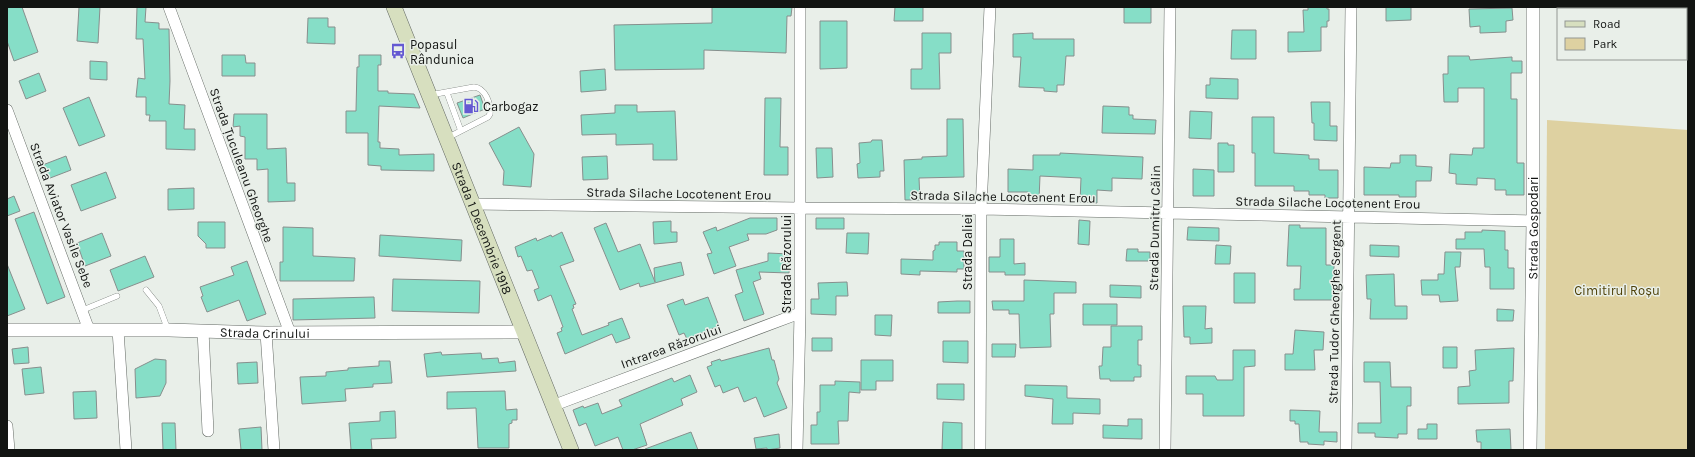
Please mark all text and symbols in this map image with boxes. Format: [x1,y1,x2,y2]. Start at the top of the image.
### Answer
legend [1557,8,1687,60]
text: Road [1593,17,1621,31]
place label: Popasul Rândunica [410,37,474,67]
text: Park [1593,37,1618,51]
bus stop icon: Popasul Rândunica [389,42,407,60]
street label: Strada Țuculeanu Gheorghe [206,86,277,245]
fuel station icon: Carbogaz [462,97,480,115]
place label: Carbogaz [483,99,538,114]
street label: Strada Aviator Vasile Sebe [27,141,96,290]
street label: Strada 1 Decembrie 1918 [449,160,515,296]
street label: Strada Dumitru Călin [1146,165,1163,291]
street label: Strada Gospodari [1525,176,1541,280]
street label: Strada Silache Locotenent Erou [586,184,772,203]
street label: Strada Silache Locotenent Erou [910,187,1096,206]
street label: Strada Silache Locotenent Erou [1235,193,1421,212]
street label: Strada Daliei [960,214,975,290]
street label: Strada Răzorului [779,215,794,313]
street label: Strada Tudor Gheorghe Sergent [1325,220,1344,404]
park label: Cimitirul Roșu [1574,283,1660,298]
street label: Intrarea Răzorului [619,321,724,372]
street label: Strada Crinului [220,325,310,341]

